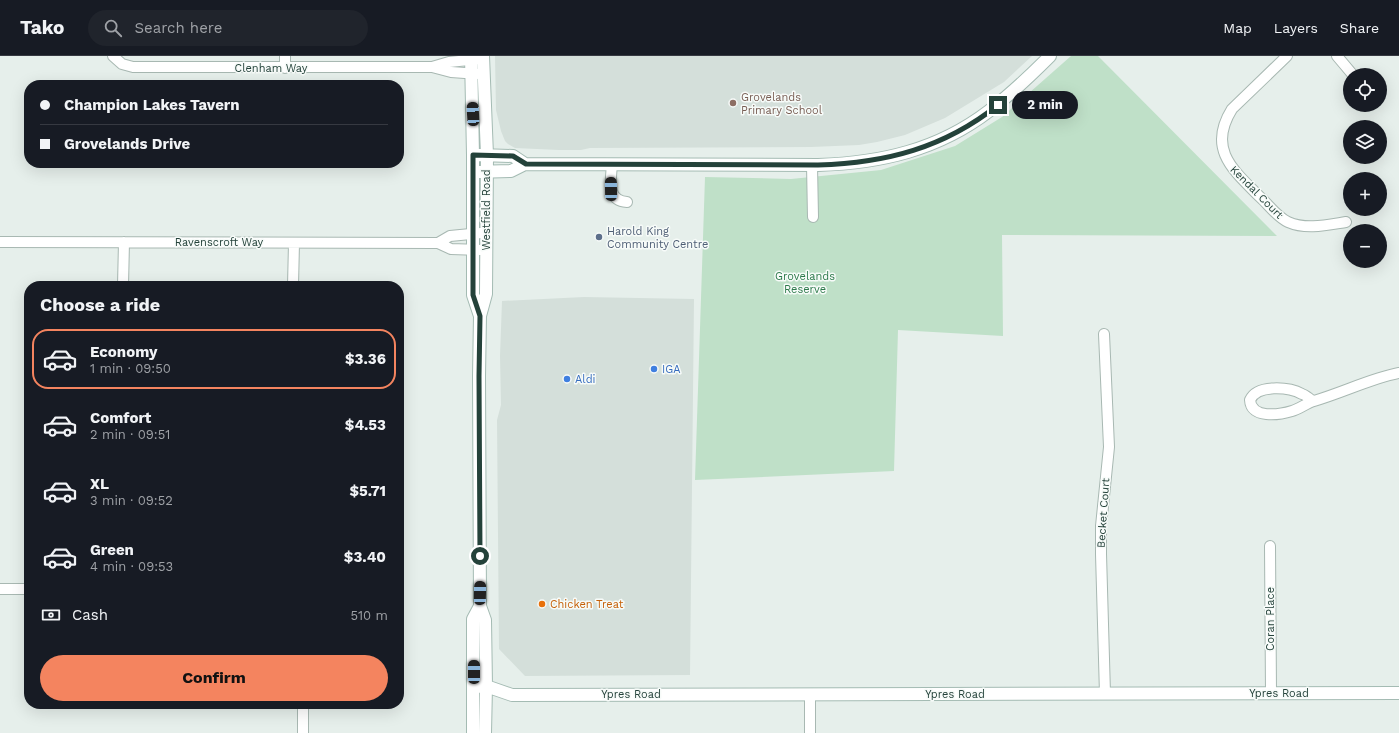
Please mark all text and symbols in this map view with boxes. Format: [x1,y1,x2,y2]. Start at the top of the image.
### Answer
search box [88,10,368,46]
text: Tako [20,16,64,39]
icon: search [102,17,124,39]
text: Search here [134,19,222,37]
text: Map [1223,20,1252,36]
text: Layers [1274,20,1318,36]
text: Share [1340,20,1379,36]
street label: Clenham Way [235,62,308,75]
map controls [1343,68,1387,268]
button: locate [1343,68,1387,112]
place label: Grovelands Primary School [741,91,823,117]
callout: 2 min [1012,91,1078,119]
text: Champion Lakes Tavern [64,96,240,114]
route end [989,96,1007,114]
text: 2 min [1027,97,1063,112]
marker: Grovelands Primary School [728,98,738,108]
car [466,102,480,126]
button: layers [1343,120,1387,164]
text: Grovelands Drive [64,135,190,153]
street label: Kendal Court [1227,163,1286,222]
street label: Westfield Road [480,169,493,251]
button: + [1343,172,1387,216]
car [605,177,617,201]
button: − [1343,224,1387,268]
place label: Harold King Community Centre [607,225,708,251]
marker: Harold King Community Centre [594,232,604,242]
street label: Ravenscroft Way [175,236,264,249]
park label: Grovelands Reserve [775,270,835,296]
text: Choose a ride [40,294,160,315]
icon: car [42,341,78,377]
text: Economy [90,343,157,361]
text: $3.36 [345,350,386,368]
text: 1 min · 09:50 [90,361,171,376]
place label: IGA [662,363,680,376]
marker: IGA [649,364,659,374]
place label: Aldi [575,373,596,386]
marker: Aldi [562,374,572,384]
icon: car [42,407,78,443]
text: Comfort [90,409,151,427]
text: $4.53 [345,416,386,434]
text: 2 min · 09:51 [90,427,170,442]
icon: car [42,473,78,509]
text: XL [90,475,109,493]
street label: Becket Court [1095,477,1112,548]
text: $5.71 [349,482,386,500]
text: 3 min · 09:52 [90,493,173,508]
icon: car [42,539,78,575]
text: Green [90,541,134,559]
route start [471,547,489,565]
text: $3.40 [344,548,386,566]
text: 4 min · 09:53 [90,559,173,574]
car [474,581,486,605]
street label: Coran Place [1264,587,1277,651]
place label: Chicken Treat [550,598,624,611]
marker: Chicken Treat [537,599,547,609]
icon: cash [40,604,62,626]
text: Cash [72,606,108,624]
text: 510 m [350,608,388,623]
button: Confirm [40,655,388,701]
car [468,660,480,684]
street label: Ypres Road [1249,687,1309,700]
street label: Ypres Road [601,688,661,701]
street label: Ypres Road [925,688,985,701]

